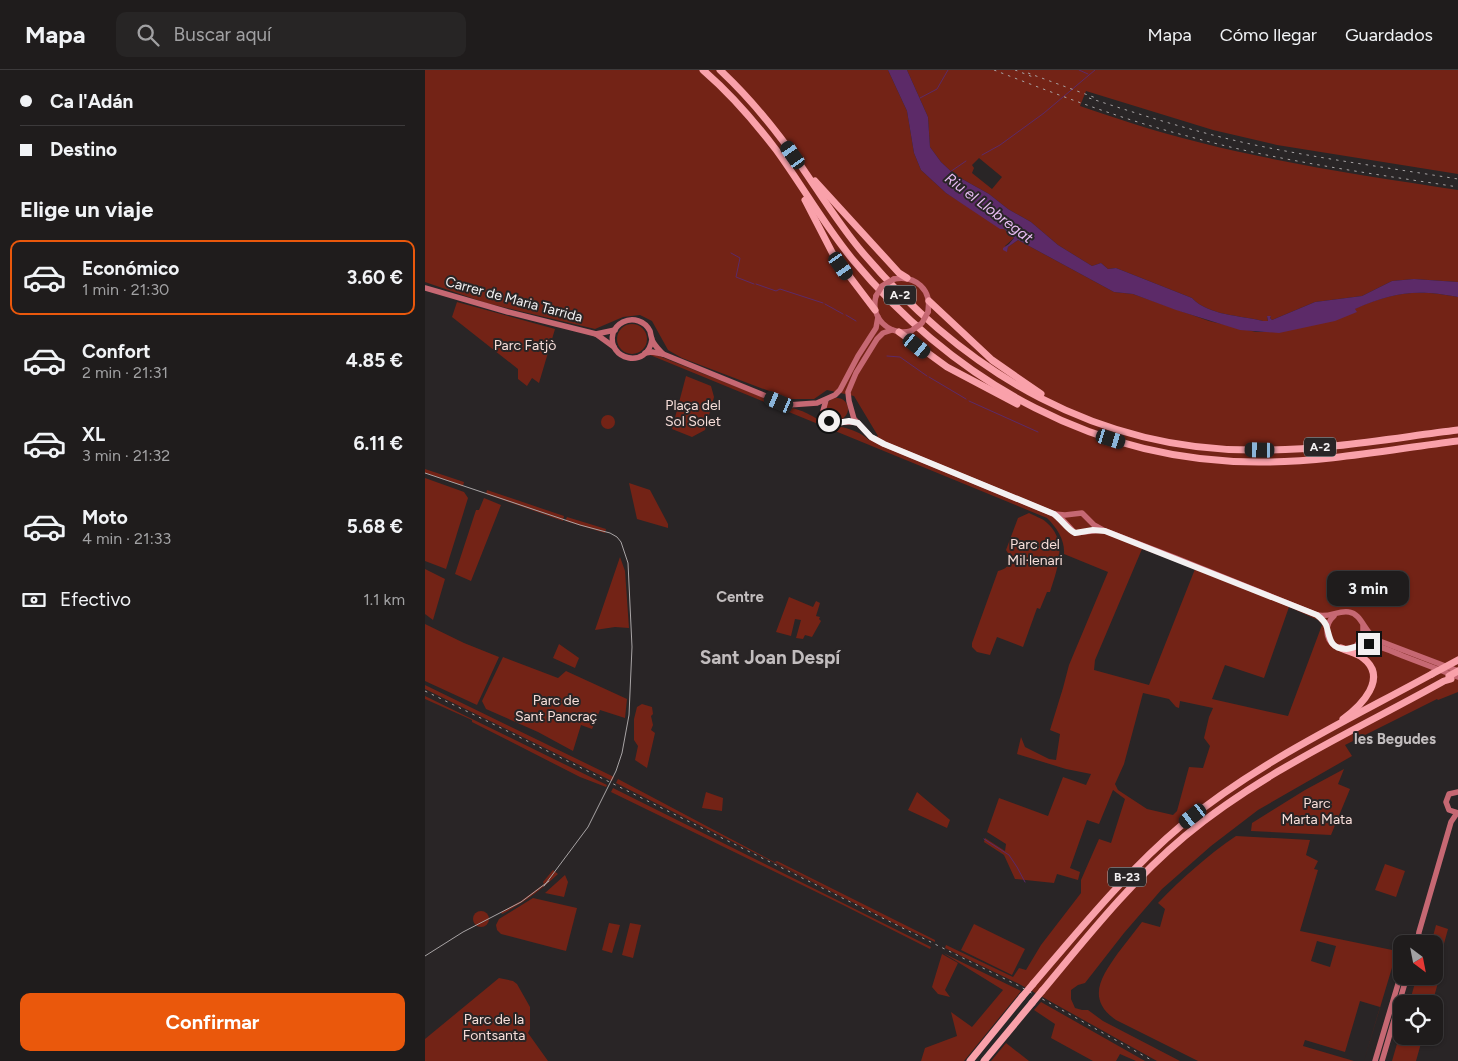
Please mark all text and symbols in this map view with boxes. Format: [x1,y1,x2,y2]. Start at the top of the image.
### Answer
search box [116,12,466,57]
text: Mapa [25,20,86,49]
icon: search [134,21,162,49]
text: Buscar aquí [174,23,271,46]
text: Mapa [1147,24,1192,46]
text: Cómo llegar [1220,24,1317,46]
text: Guardados [1345,24,1433,46]
text: Ca l'Adán [50,90,133,113]
text: Destino [50,138,117,161]
car [778,138,807,172]
water label: Riu el Llobregat [941,169,1037,247]
text: Elige un viaje [20,196,153,223]
car [826,249,855,283]
icon: car [22,255,67,300]
text: Económico [82,257,179,280]
text: 3.60 € [347,266,403,289]
street label: Carrer de Maria Tarrida [443,273,584,326]
text: 1 min · 21:30 [82,280,169,299]
road number: A-2 [884,286,916,304]
car [900,331,933,361]
park label: Parc Fatjò [494,337,556,354]
icon: car [22,338,67,383]
text: Confort [82,340,151,363]
text: 4.85 € [346,349,403,372]
text: 2 min · 21:31 [82,363,168,382]
car [762,389,795,415]
park label: Plaça del Sol Solet [665,397,721,430]
route start [818,410,840,432]
icon: car [22,421,67,466]
text: XL [82,423,105,446]
car [1094,427,1127,451]
text: 6.11 € [354,432,403,455]
road number: A-2 [1304,438,1336,457]
car [1244,442,1275,458]
text: 3 min · 21:32 [82,446,170,465]
icon: car [22,504,67,549]
text: Moto [82,506,128,529]
text: 5.68 € [347,515,403,538]
text: 4 min · 21:33 [82,529,171,548]
park label: Parc del Mil·lenari [1007,536,1063,569]
callout: 3 min [1328,572,1410,606]
text: 3 min [1348,579,1388,598]
icon: cash [20,586,48,614]
text: Efectivo [60,588,131,611]
district label: Centre [716,588,765,606]
text: 1.1 km [363,590,405,609]
route end [1358,633,1380,655]
district label: Sant Joan Despí [700,646,841,669]
park label: Parc de Sant Pancraç [515,692,598,725]
district label: les Begudes [1354,730,1436,748]
park label: Parc Marta Mata [1282,795,1352,828]
car [1176,801,1209,831]
road number: B-23 [1108,868,1146,886]
north arrow [1393,935,1443,985]
map controls [1393,935,1443,1045]
button: Confirmar [20,993,405,1051]
button: locate [1393,995,1443,1045]
park label: Parc de la Fontsanta [463,1011,525,1044]

